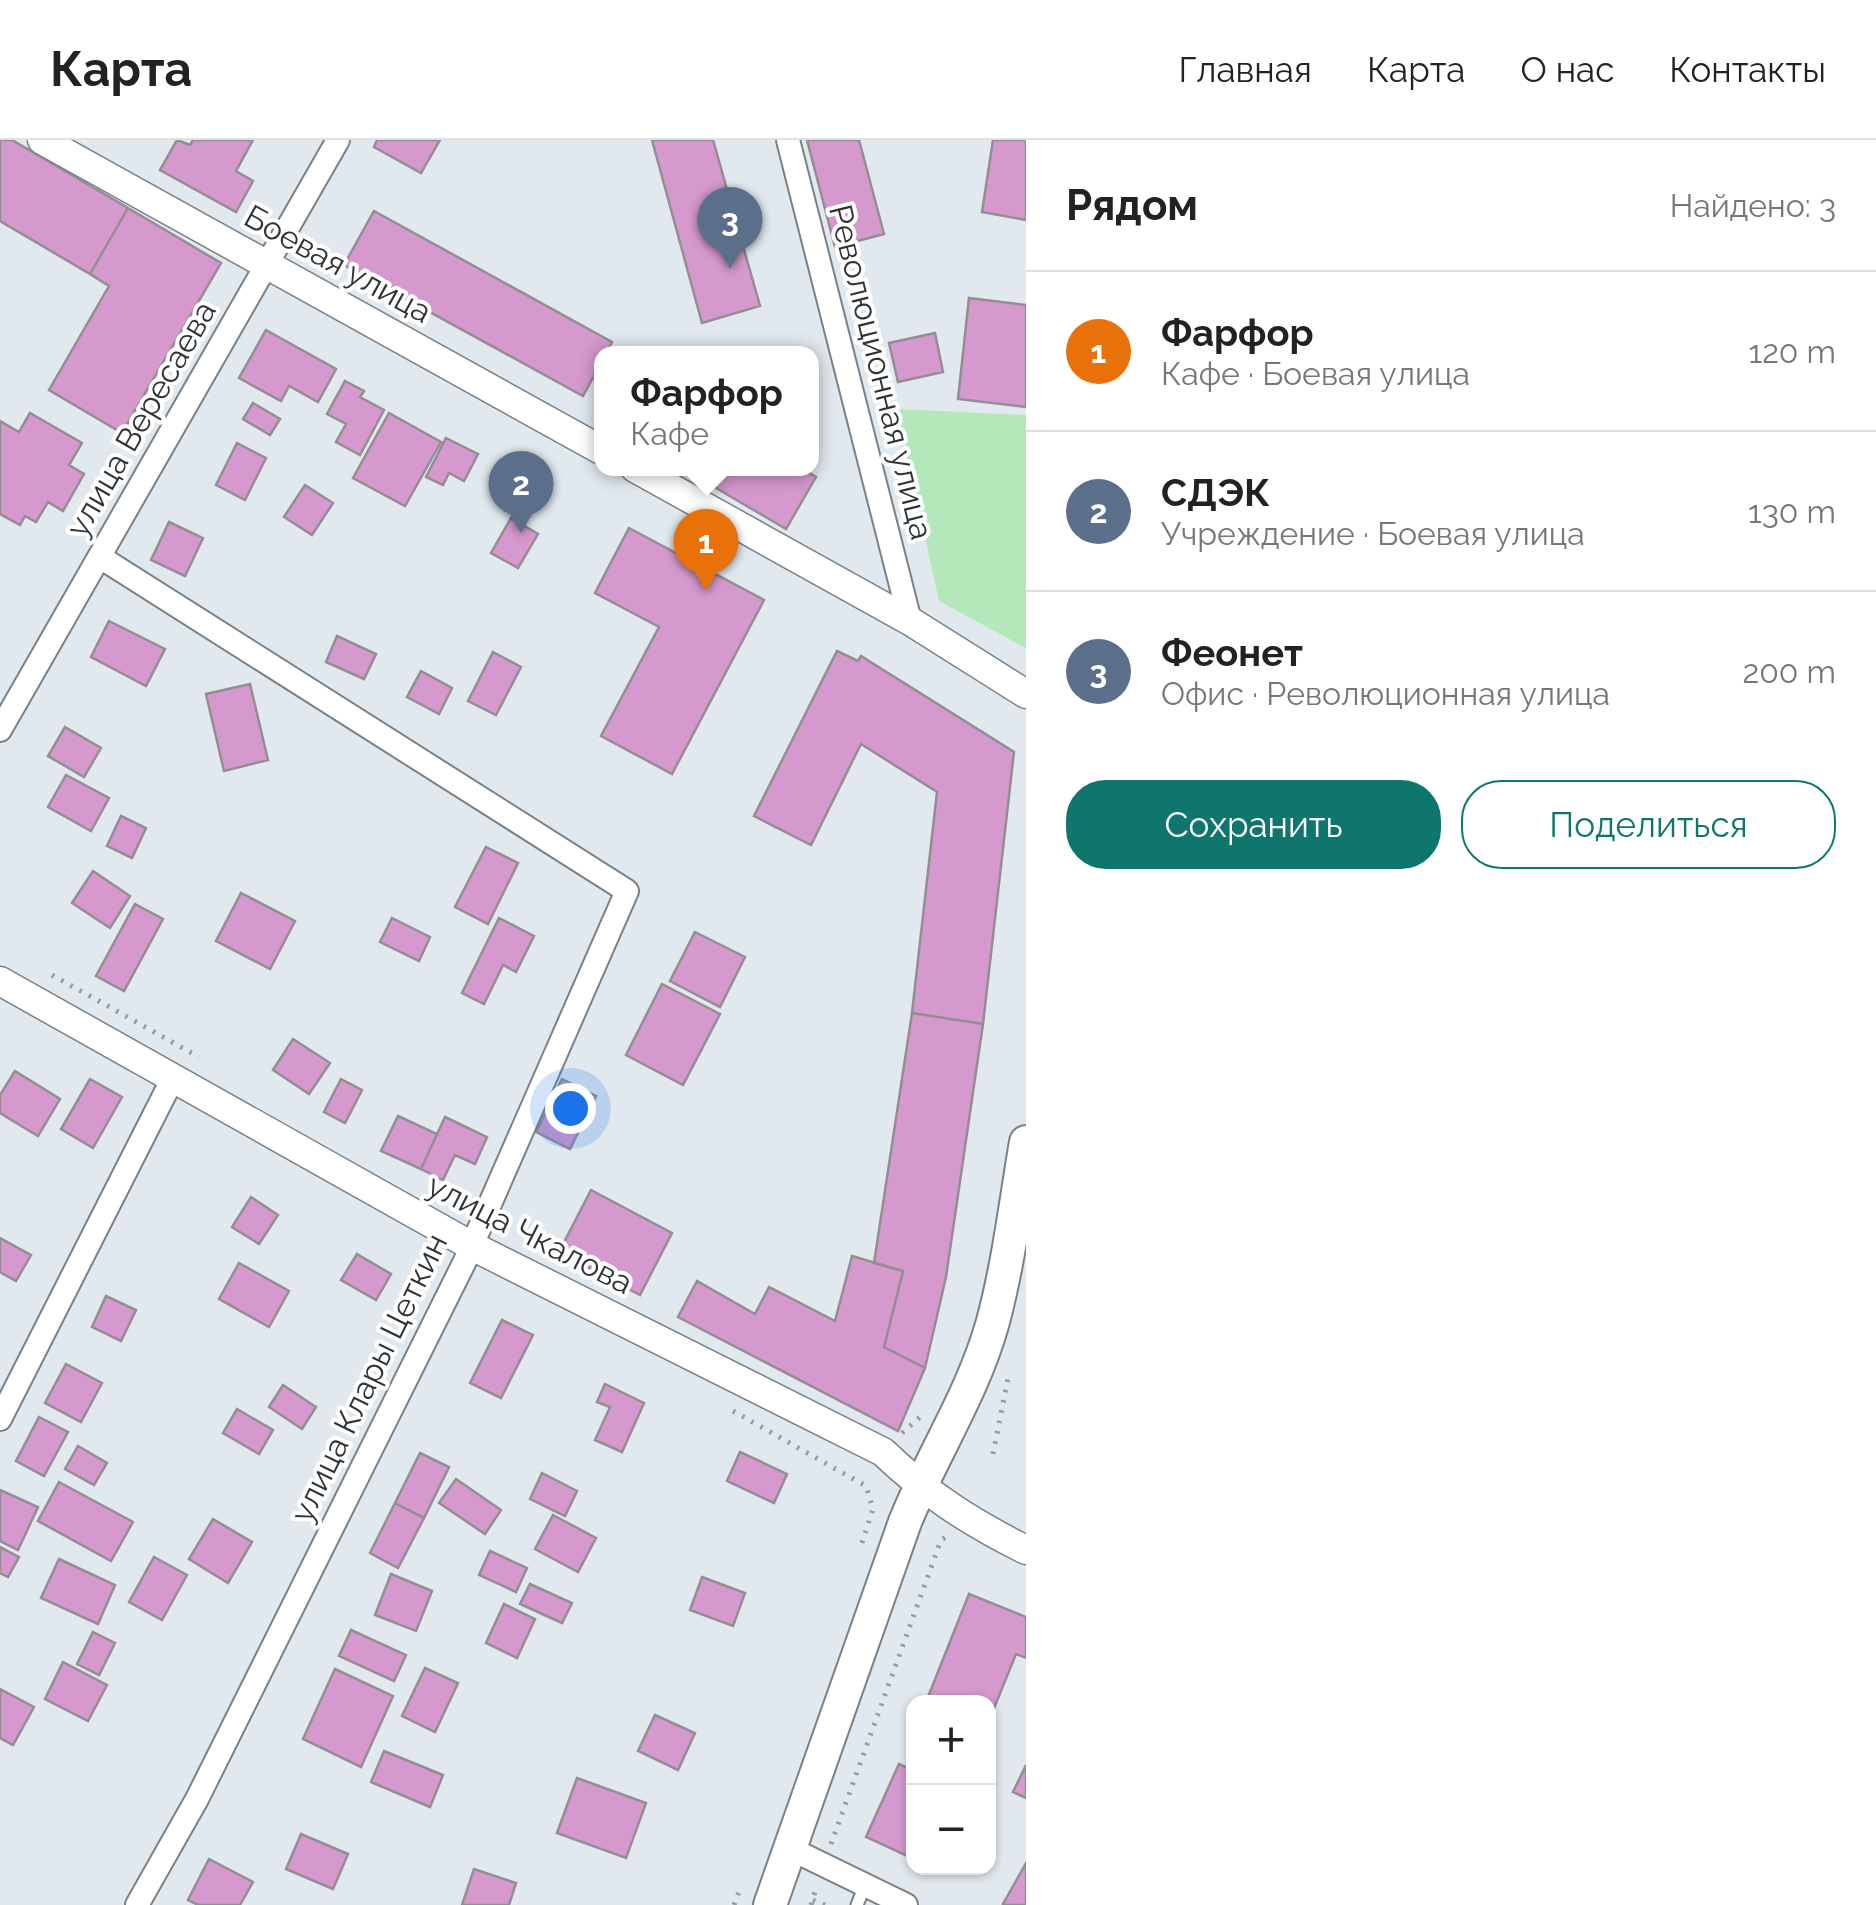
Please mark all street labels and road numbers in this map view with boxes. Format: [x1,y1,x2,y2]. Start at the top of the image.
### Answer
street label: Боевая улица [238,197,438,330]
street label: Революционная улица [822,201,941,543]
street label: улица Вересаева [58,294,223,543]
street label: улица Чкалова [422,1166,639,1301]
street label: улица Клары Цеткин [283,1228,454,1528]

